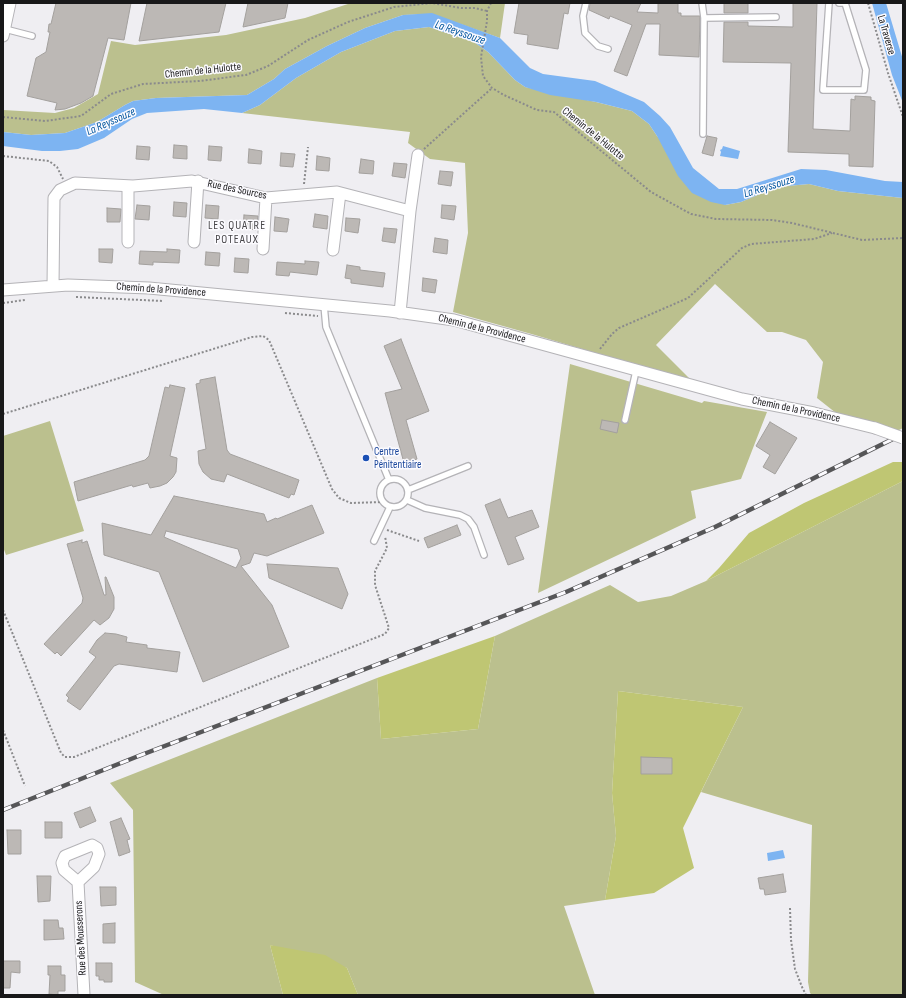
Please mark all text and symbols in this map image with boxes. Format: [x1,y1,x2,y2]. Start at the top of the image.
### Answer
street label: La Traverse [874,14,898,56]
water label: La Reyssouze [433,18,487,48]
street label: Chemin de la Hulotte [164,60,242,82]
water label: La Reyssouze [84,105,138,139]
street label: Chemin de la Hulotte [559,105,627,163]
water label: La Reyssouze [742,172,796,202]
street label: Rue des Sources [206,177,268,203]
district label: LES QUATRE POTEAUX [208,219,266,247]
street label: Chemin de la Providence [116,280,206,300]
street label: Chemin de la Providence [437,312,527,346]
street label: Chemin de la Providence [751,394,841,426]
place label: Centre Pénitentiaire [374,445,421,471]
marker: Centre Pénitentiaire [361,453,371,463]
street label: Rue des Mousserons [72,900,90,976]

